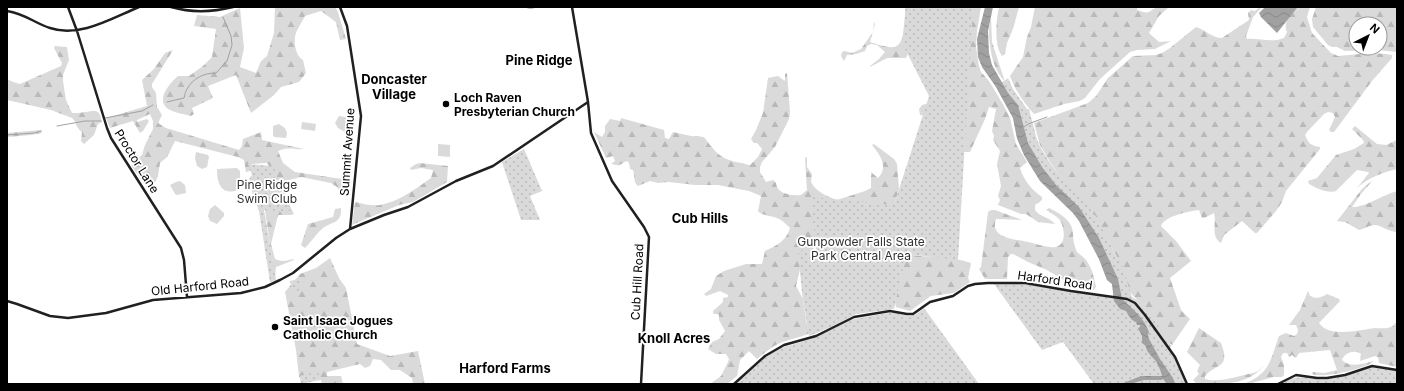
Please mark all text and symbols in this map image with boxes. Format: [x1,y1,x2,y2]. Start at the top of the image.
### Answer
north arrow [1348,16,1388,56]
text: N [1367,21,1382,37]
district label: Pine Ridge [505,52,573,68]
district label: Doncaster Village [361,71,428,102]
place label: Loch Raven Presbyterian Church [454,90,575,119]
marker: Loch Raven Presbyterian Church [441,99,451,109]
street label: Summit Avenue [336,107,358,197]
street label: Proctor Lane [111,126,163,196]
park label: Pine Ridge Swim Club [237,177,297,206]
district label: Cub Hills [672,210,728,226]
park label: Gunpowder Falls State Park Central Area [797,234,925,263]
street label: Cub Hill Road [628,243,646,321]
street label: Harford Road [1017,267,1093,293]
street label: Old Harford Road [150,273,250,299]
place label: Saint Isaac Jogues Catholic Church [283,313,393,342]
marker: Saint Isaac Jogues Catholic Church [270,322,280,332]
district label: Knoll Acres [638,330,710,346]
district label: Harford Farms [459,360,551,376]

